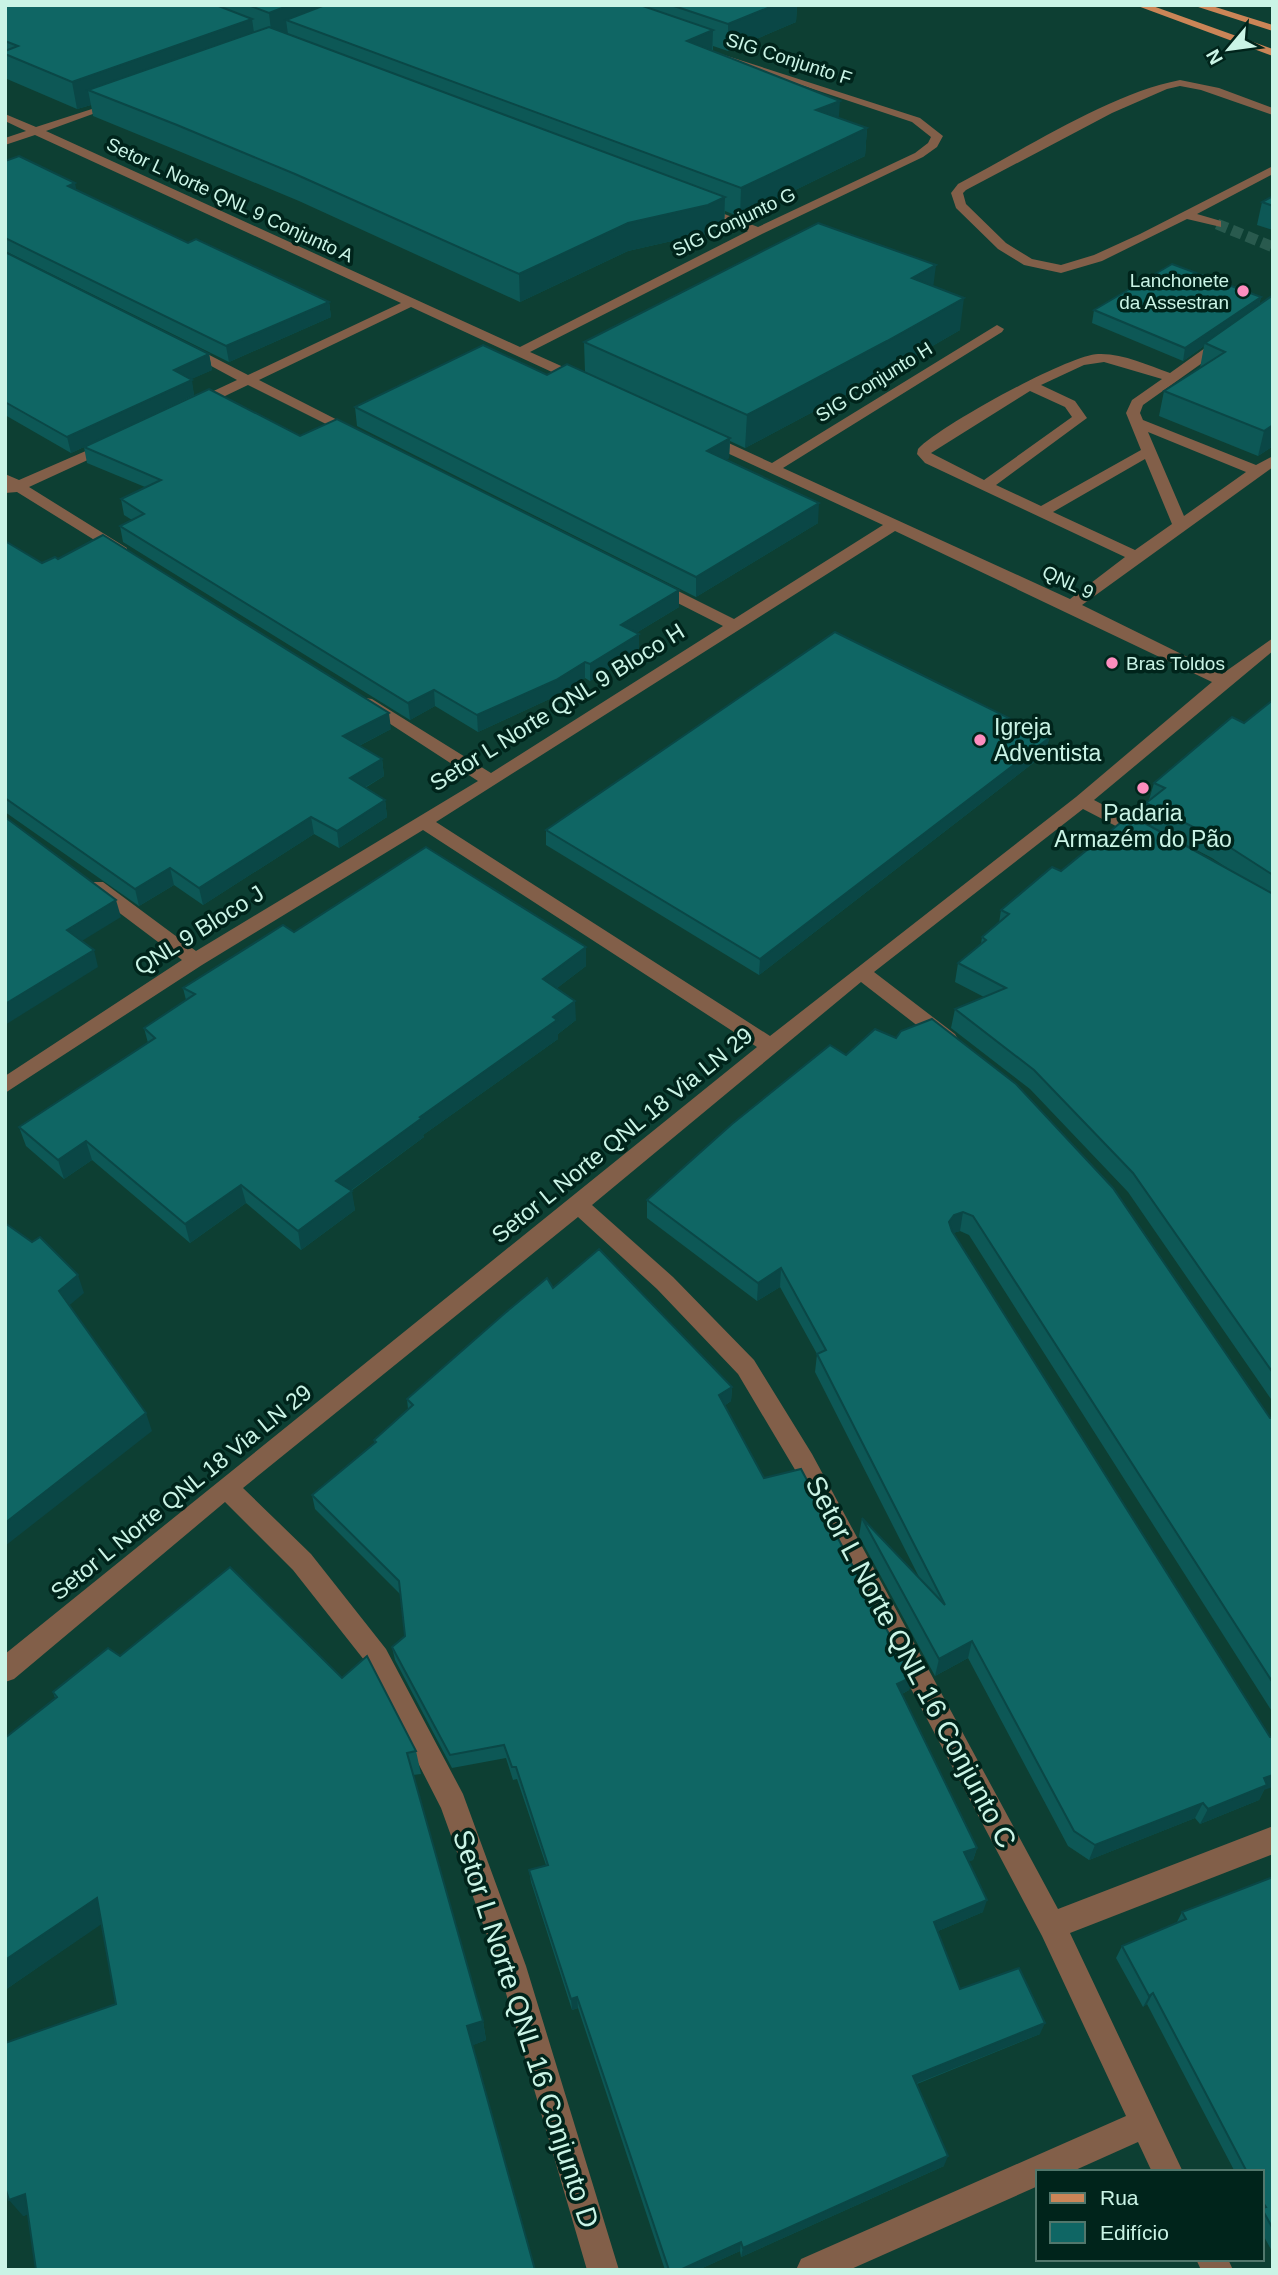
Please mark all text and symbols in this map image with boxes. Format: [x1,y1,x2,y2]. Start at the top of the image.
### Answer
north arrow [1194,14,1264,84]
street label: SIG Conjunto F [723,29,855,89]
text: N [1202,46,1227,68]
street label: Setor L Norte QNL 9 Conjunto A [103,133,357,267]
street label: SIG Conjunto G [669,183,799,261]
place label: Lanchonete da Assestran [1119,270,1229,313]
marker: Lanchonete da Assestran [1235,283,1251,299]
street label: SIG Conjunto H [812,338,936,426]
street label: QNL 9 [1039,561,1097,603]
street label: Setor L Norte QNL 9 Bloco H [425,618,689,796]
place label: Bras Toldos [1126,653,1225,674]
marker: Bras Toldos [1104,655,1120,671]
place label: Igreja Adventista [994,714,1102,766]
marker: Igreja Adventista [972,732,988,748]
marker: Padaria Armazém do Pão [1135,780,1151,796]
place label: Padaria Armazém do Pão [1054,800,1232,852]
street label: QNL 9 Bloco J [130,880,268,980]
street label: Setor L Norte QNL 18 Via LN 29 [486,1022,758,1248]
street label: Setor L Norte QNL 18 Via LN 29 [45,1379,317,1605]
street label: Setor L Norte QNL 16 Conjunto C [800,1471,1022,1853]
street label: Setor L Norte QNL 16 Conjunto D [447,1826,605,2232]
legend [1036,2170,1264,2261]
text: Rua [1100,2186,1139,2209]
text: Edifício [1100,2221,1169,2244]

